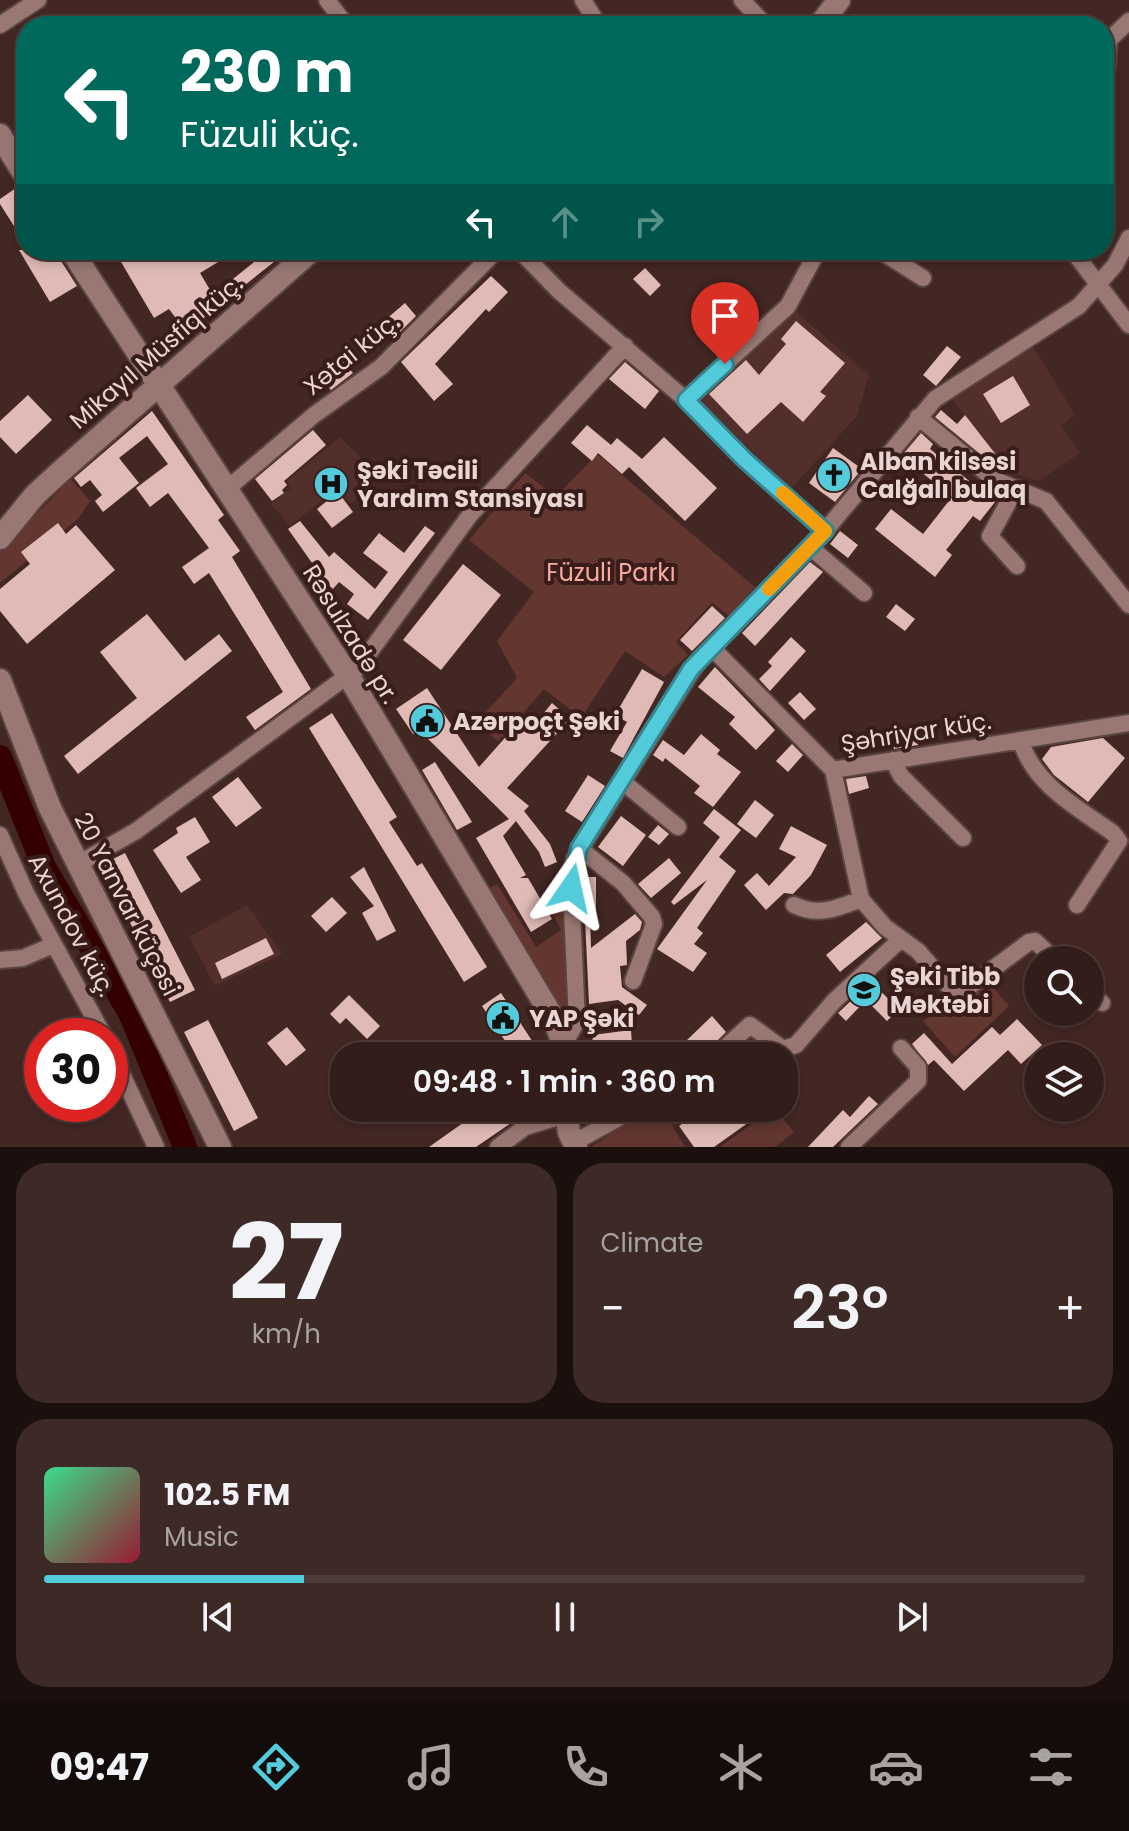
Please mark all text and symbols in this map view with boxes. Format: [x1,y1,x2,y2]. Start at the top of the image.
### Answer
text: 230 m [180,33,354,112]
icon: left [48,48,152,152]
text: Füzuli küç. [180,109,359,160]
icon: left [459,200,503,244]
icon: ahead [543,200,587,244]
icon: right [627,200,671,244]
street label: Mikayıl Müsfiq küç. [62,268,250,436]
pin [691,282,759,364]
icon: arrive [703,294,747,338]
street label: Xətai küç. [296,305,406,403]
place label: Alban kilsəsi Calğalı bulaq [860,445,1026,506]
place label: Şəki Təcili Yardım Stansiyası [357,454,584,515]
church icon: Alban kilsəsi Calğalı bulaq [815,456,853,494]
hospital icon: Şəki Təcili Yardım Stansiyası [312,465,350,503]
park label: Füzuli Parkı [546,556,676,589]
street label: Rəsulzadə pr. [295,558,407,710]
public building icon: Azərpoçt Şəki [408,702,446,740]
street label: Şəhriyar küç. [839,704,993,760]
place label: Azərpoçt Şəki [453,705,620,738]
street label: 20 Yanvar küçəsi [67,807,187,1001]
position arrow [529,846,613,930]
street label: Axundov küç. [21,848,123,1002]
map controls [1024,946,1104,1122]
button: search [1024,946,1104,1026]
place label: Şəki Tibb Məktəbi [890,960,1000,1021]
school or university icon: Şəki Tibb Məktəbi [845,971,883,1009]
public building icon: YAP Şəki [484,999,522,1037]
place label: YAP Şəki [529,1002,634,1035]
speed limit sign: 30 [24,1018,128,1122]
button: layers [1024,1042,1104,1122]
text: 09:48 · 1 min · 360 m [413,1060,715,1103]
text: 27 [229,1190,344,1335]
text: Climate [601,1225,703,1261]
text: 23° [791,1266,888,1350]
text: − [601,1278,625,1339]
text: + [1055,1278,1085,1339]
text: km/h [252,1316,321,1352]
text: 102.5 FM [164,1473,290,1516]
text: Music [164,1519,239,1555]
icon: previous [196,1595,240,1639]
icon: pause [543,1595,587,1639]
icon: next [890,1595,934,1639]
icon: directions [248,1739,304,1795]
icon: music [403,1739,459,1795]
icon: phone [558,1739,614,1795]
icon: climate [713,1739,769,1795]
icon: car [868,1739,924,1795]
icon: filters [1023,1739,1079,1795]
text: 09:47 [50,1742,149,1793]

